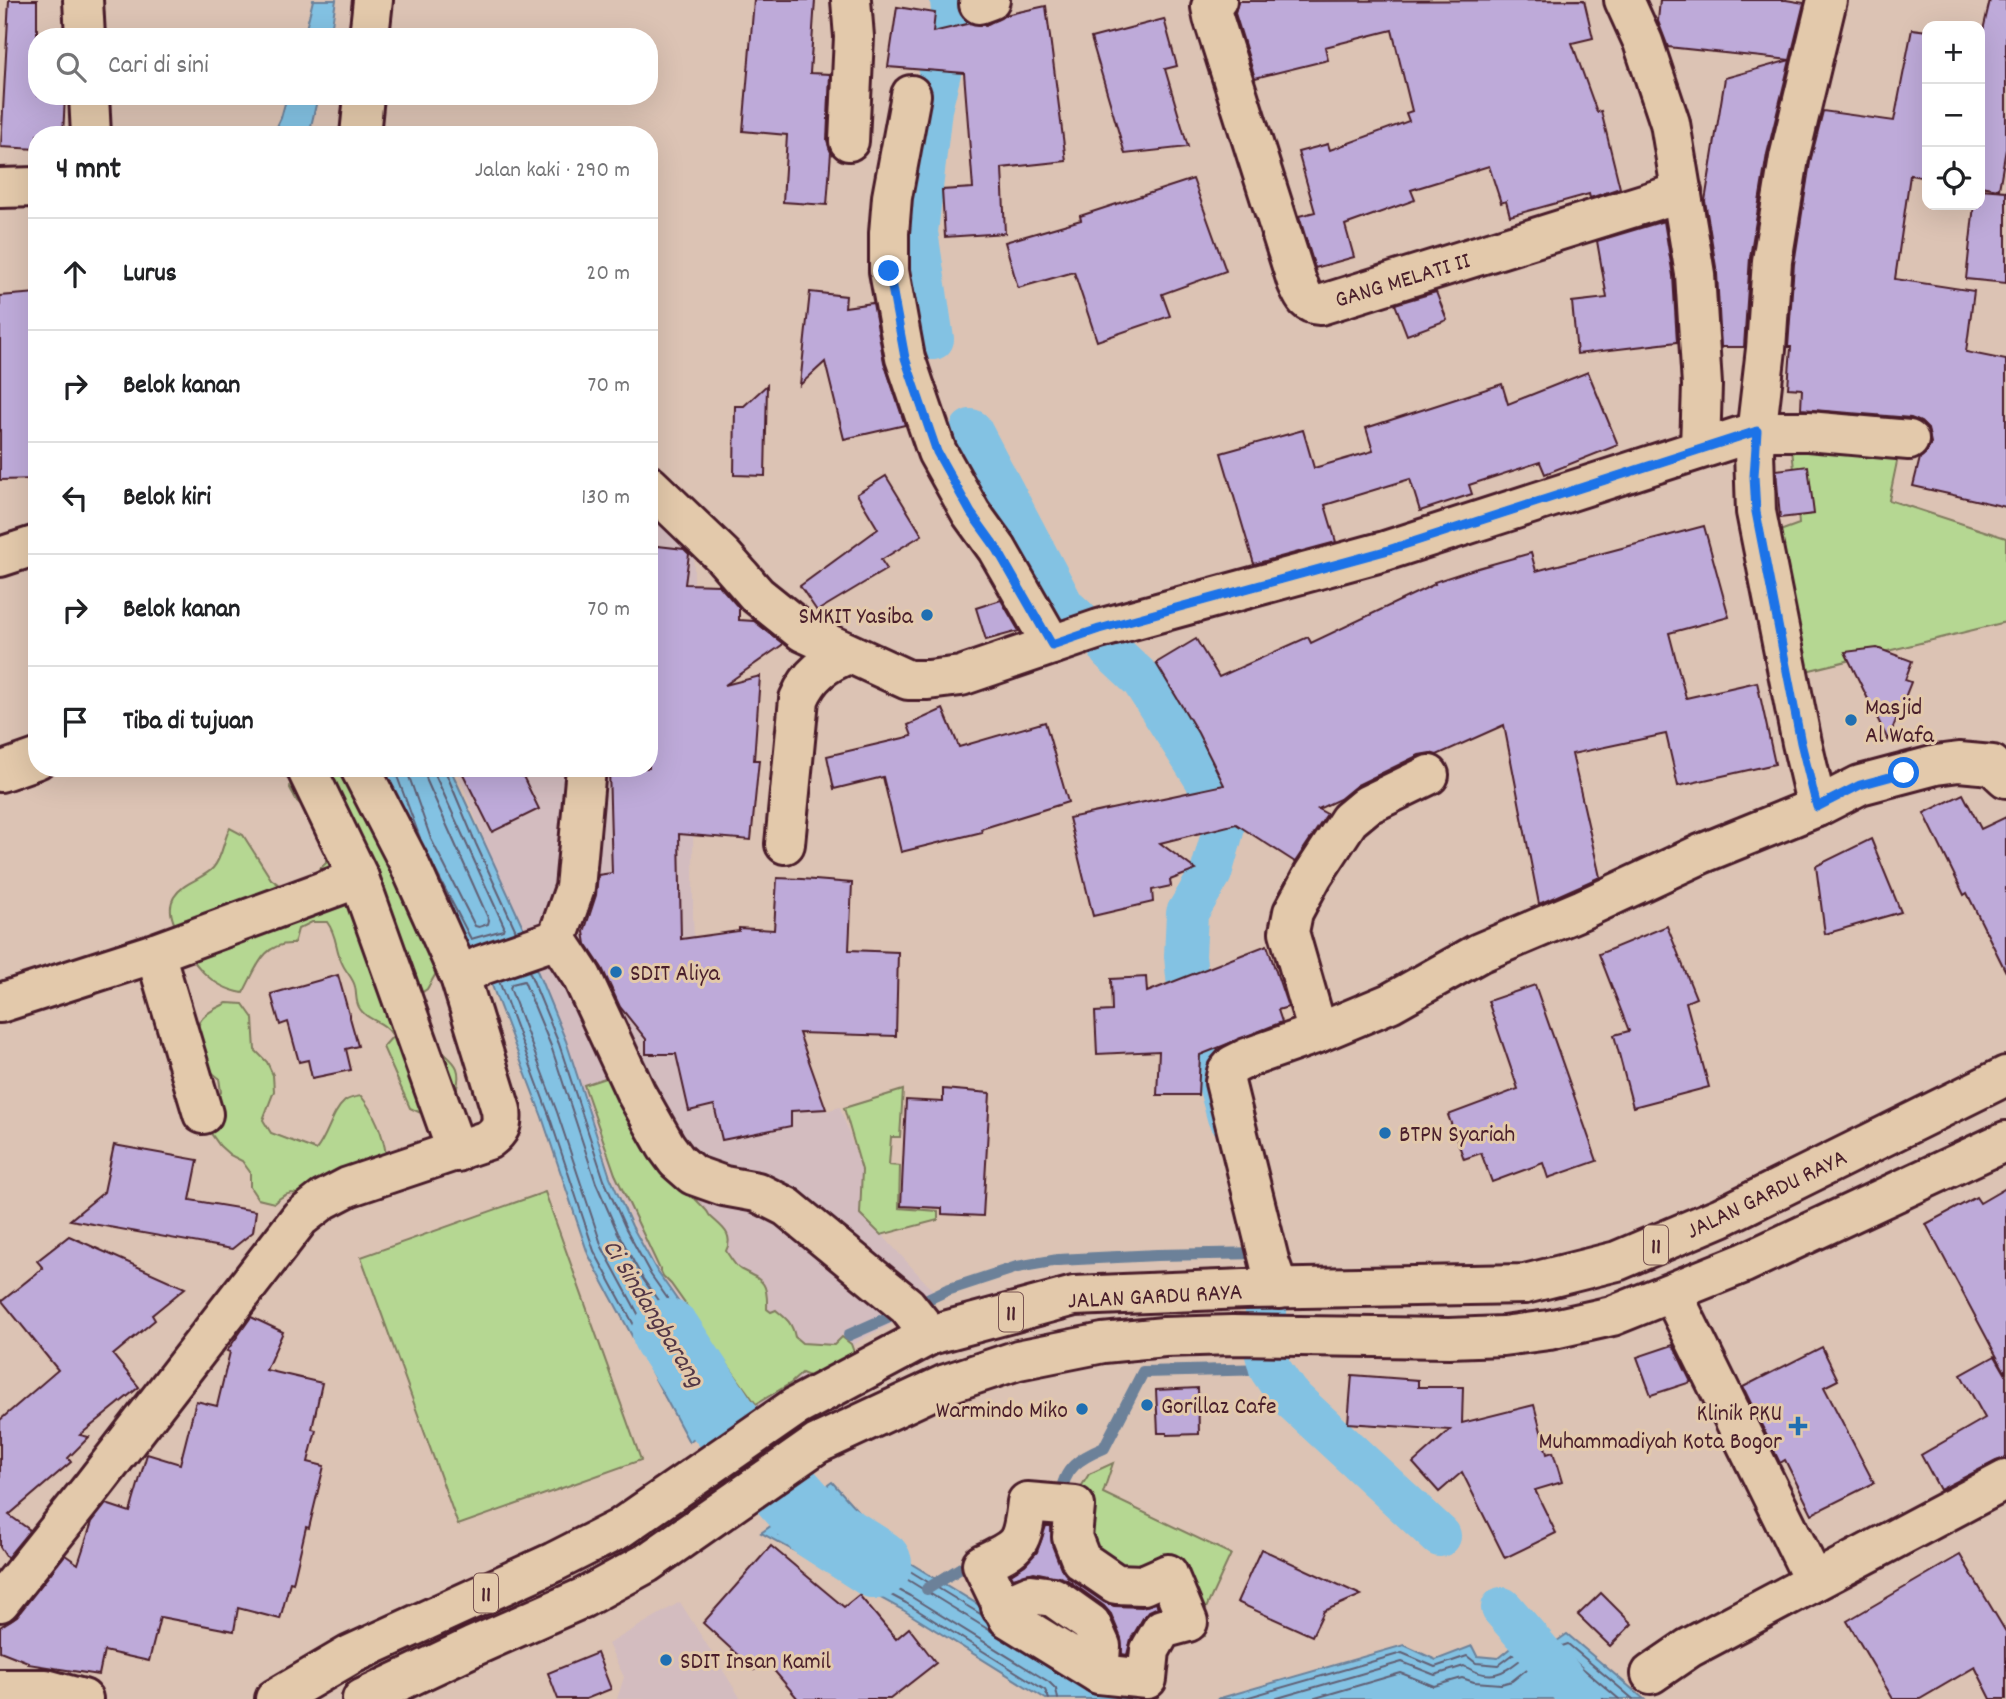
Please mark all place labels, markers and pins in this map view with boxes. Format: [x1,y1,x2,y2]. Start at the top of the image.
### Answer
place label: SMKIT Yasiba [799,601,914,635]
marker: SMKIT Yasiba [919,607,935,623]
place label: Masjid Al Wafa [1865,692,1935,754]
marker: Masjid Al Wafa [1843,712,1859,728]
place label: SDIT Aliya [630,958,720,992]
marker: SDIT Aliya [608,964,624,980]
place label: BTPN Syariah [1399,1119,1515,1153]
marker: BTPN Syariah [1377,1125,1393,1141]
place label: Gorillaz Cafe [1161,1391,1277,1425]
place label: Warmindo Miko [936,1395,1068,1429]
marker: Gorillaz Cafe [1139,1397,1155,1413]
place label: Klinik PKU Muhammadiyah Kota Bogor [1538,1398,1782,1460]
marker: Warmindo Miko [1074,1401,1090,1417]
marker: Klinik PKU Muhammadiyah Kota Bogor [1788,1416,1808,1436]
place label: SDIT Insan Kamil [680,1646,831,1680]
marker: SDIT Insan Kamil [658,1652,674,1668]

